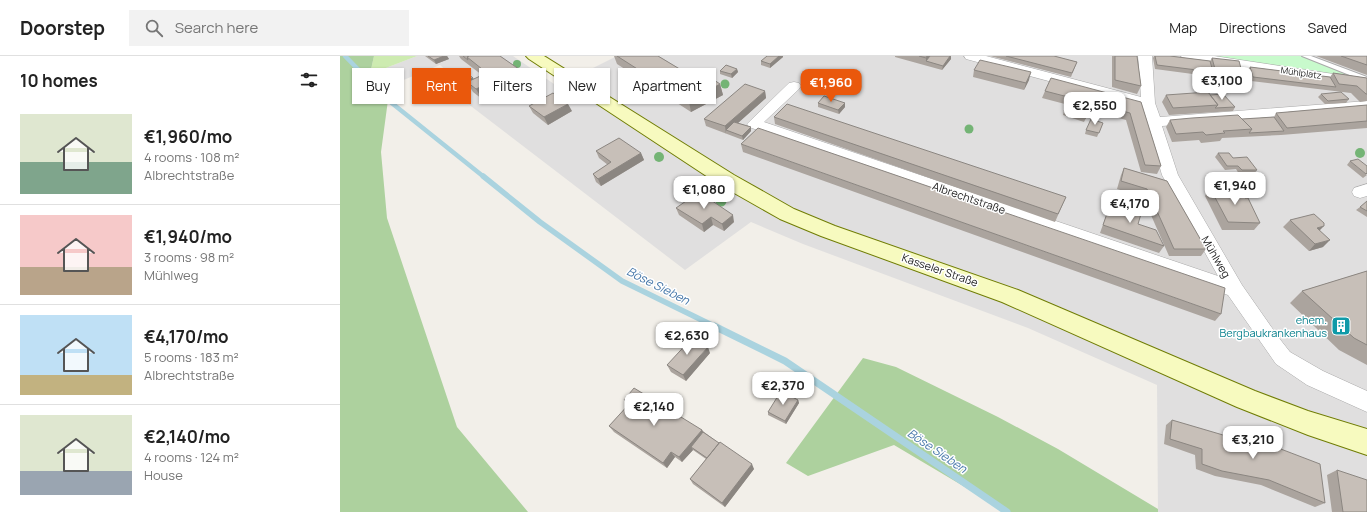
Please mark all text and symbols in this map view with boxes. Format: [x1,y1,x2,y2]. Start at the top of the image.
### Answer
search box [129,10,409,46]
text: Doorstep [20,15,105,41]
icon: search [143,17,165,39]
text: Search here [175,17,258,38]
text: Map [1169,18,1197,37]
text: Directions [1219,18,1286,37]
text: Saved [1308,18,1347,37]
street label: Mühlplatz [1280,63,1323,82]
pin: €3,100 [1189,67,1255,101]
chip: Buy [352,68,404,104]
chip: Rent [412,68,471,104]
chip: Filters [479,68,546,104]
chip: New [554,68,610,104]
chip: Apartment [618,68,716,104]
text: 10 homes [20,69,98,92]
icon: filters [298,69,320,91]
pin: €1,960 [798,69,864,103]
text: €3,100 [1201,71,1243,89]
text: €1,960 [810,73,852,91]
pin: €2,550 [1062,92,1128,126]
text: €2,550 [1073,96,1117,114]
text: €1,960/mo [144,125,232,148]
icon: home [52,130,100,178]
text: 4 rooms · 108 m² [144,148,240,166]
text: Albrechtstraße [144,166,234,184]
pin: €1,940 [1202,172,1268,206]
pin: €1,080 [671,176,737,210]
text: €1,940 [1214,176,1256,194]
street label: Albrechtstraße [931,178,1008,217]
text: €1,080 [682,180,726,198]
pin: €4,170 [1097,190,1163,224]
text: €4,170 [1110,194,1150,212]
text: €1,940/mo [144,225,232,248]
icon: home [52,231,100,279]
street label: Mühlweg [1198,233,1234,280]
text: 3 rooms · 98 m² [144,248,234,266]
street label: Kasseler Straße [900,249,981,290]
water label: Böse Sieben [624,262,693,309]
text: Mühlweg [144,266,198,284]
place label: ehem. Bergbaukrankenhaus [1219,312,1327,340]
building icon: ehem. Bergbaukrankenhaus [1330,315,1352,337]
pin: €2,630 [654,322,720,356]
text: €4,170/mo [144,325,229,348]
text: €2,630 [665,326,709,344]
icon: home [52,331,100,379]
text: 5 rooms · 183 m² [144,348,239,366]
text: Albrechtstraße [144,366,234,384]
pin: €2,370 [750,372,816,406]
text: €2,370 [761,376,805,394]
pin: €2,140 [621,393,687,427]
text: €2,140 [633,397,675,415]
water label: Böse Sieben [904,424,971,477]
text: €2,140/mo [144,425,230,448]
pin: €3,210 [1220,426,1286,460]
text: €3,210 [1232,430,1274,448]
icon: home [52,431,100,479]
text: 4 rooms · 124 m² [144,448,239,466]
text: House [144,466,183,484]

